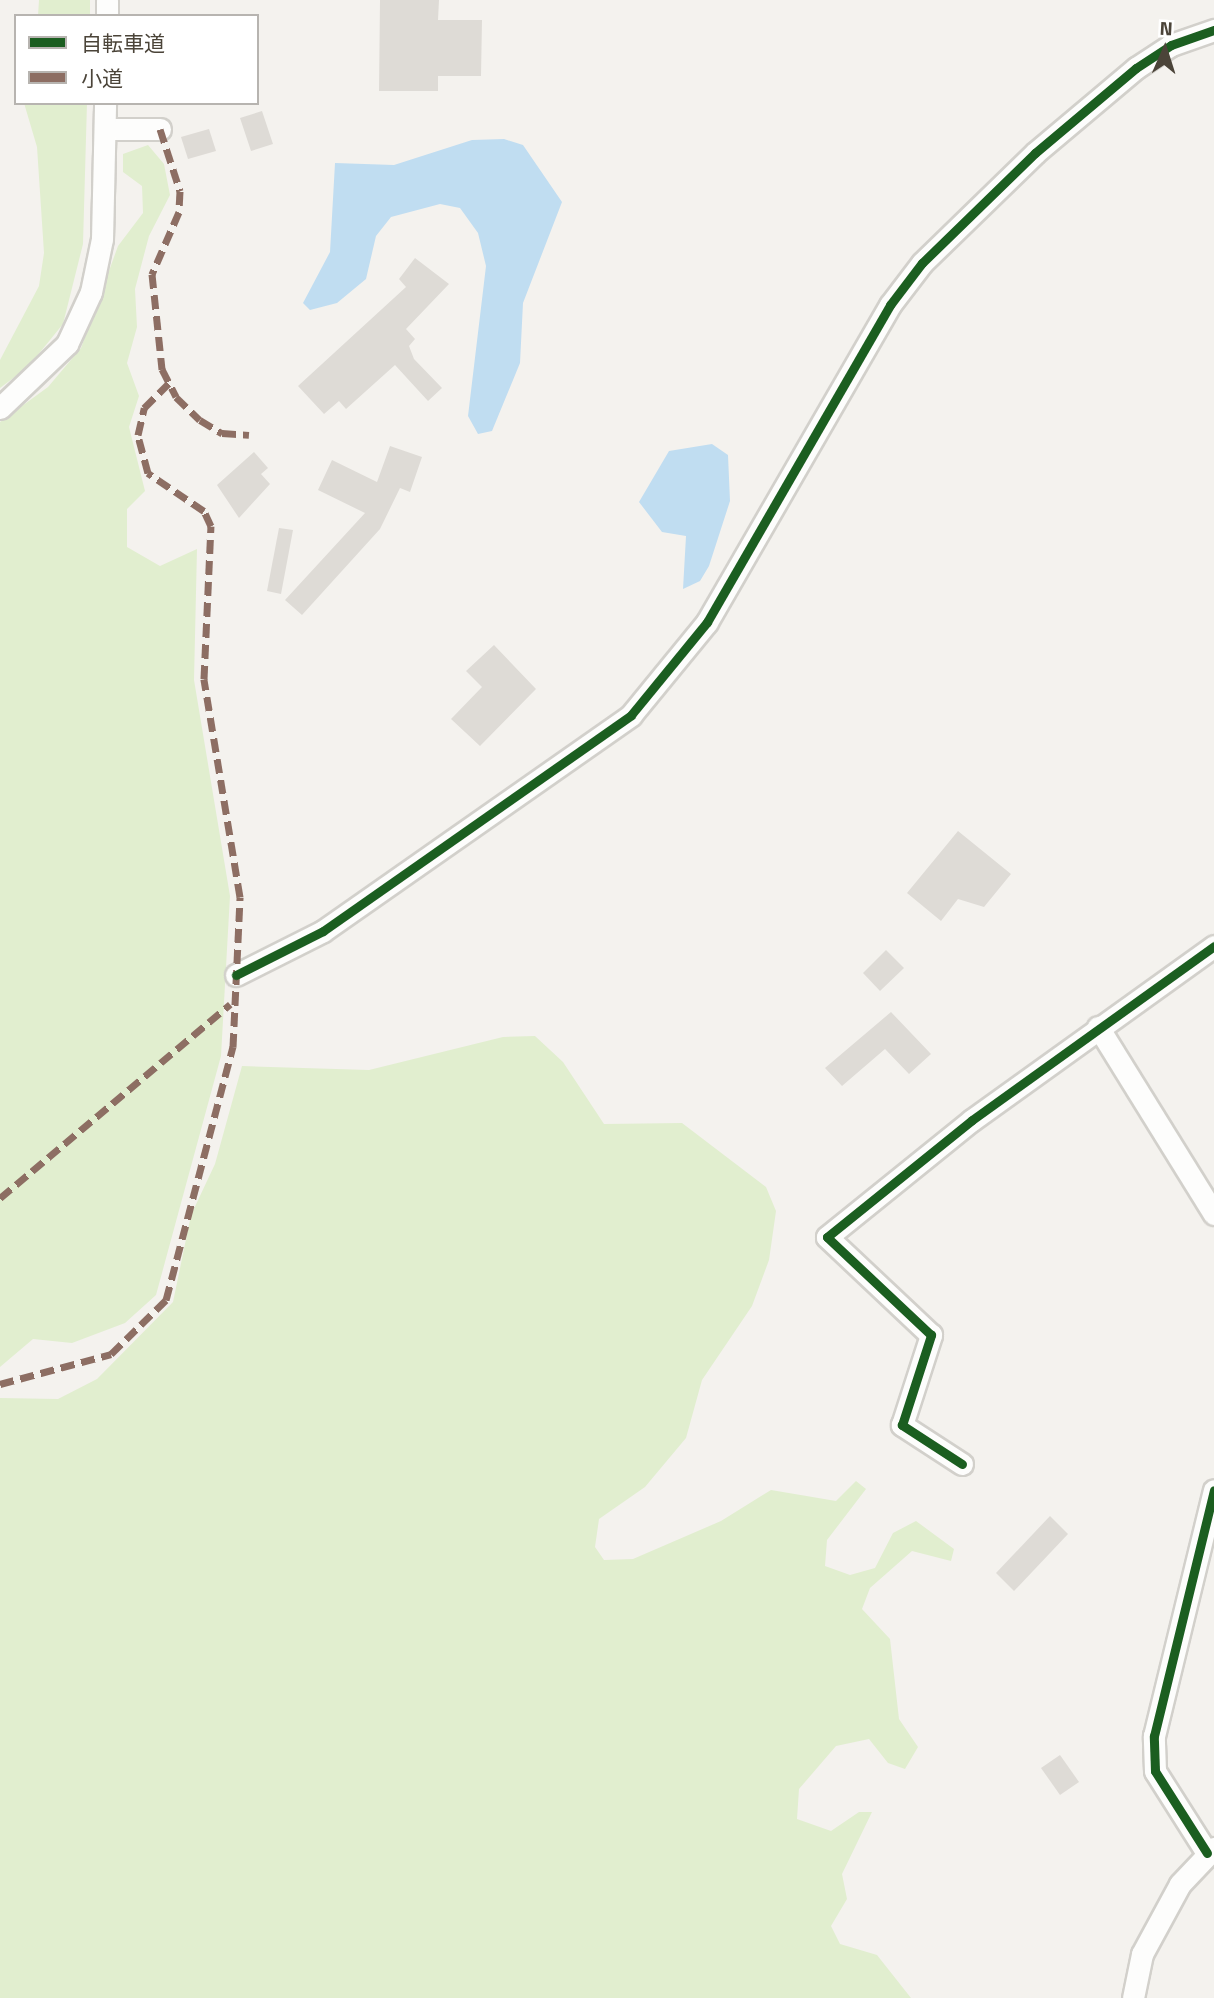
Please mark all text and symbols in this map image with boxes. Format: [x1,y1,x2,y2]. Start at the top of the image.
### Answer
text: N [1159,13,1173,42]
legend [14,14,259,105]
north arrow [1130,14,1200,84]
text: 自転車道 [81,27,165,59]
text: 小道 [81,62,123,94]

